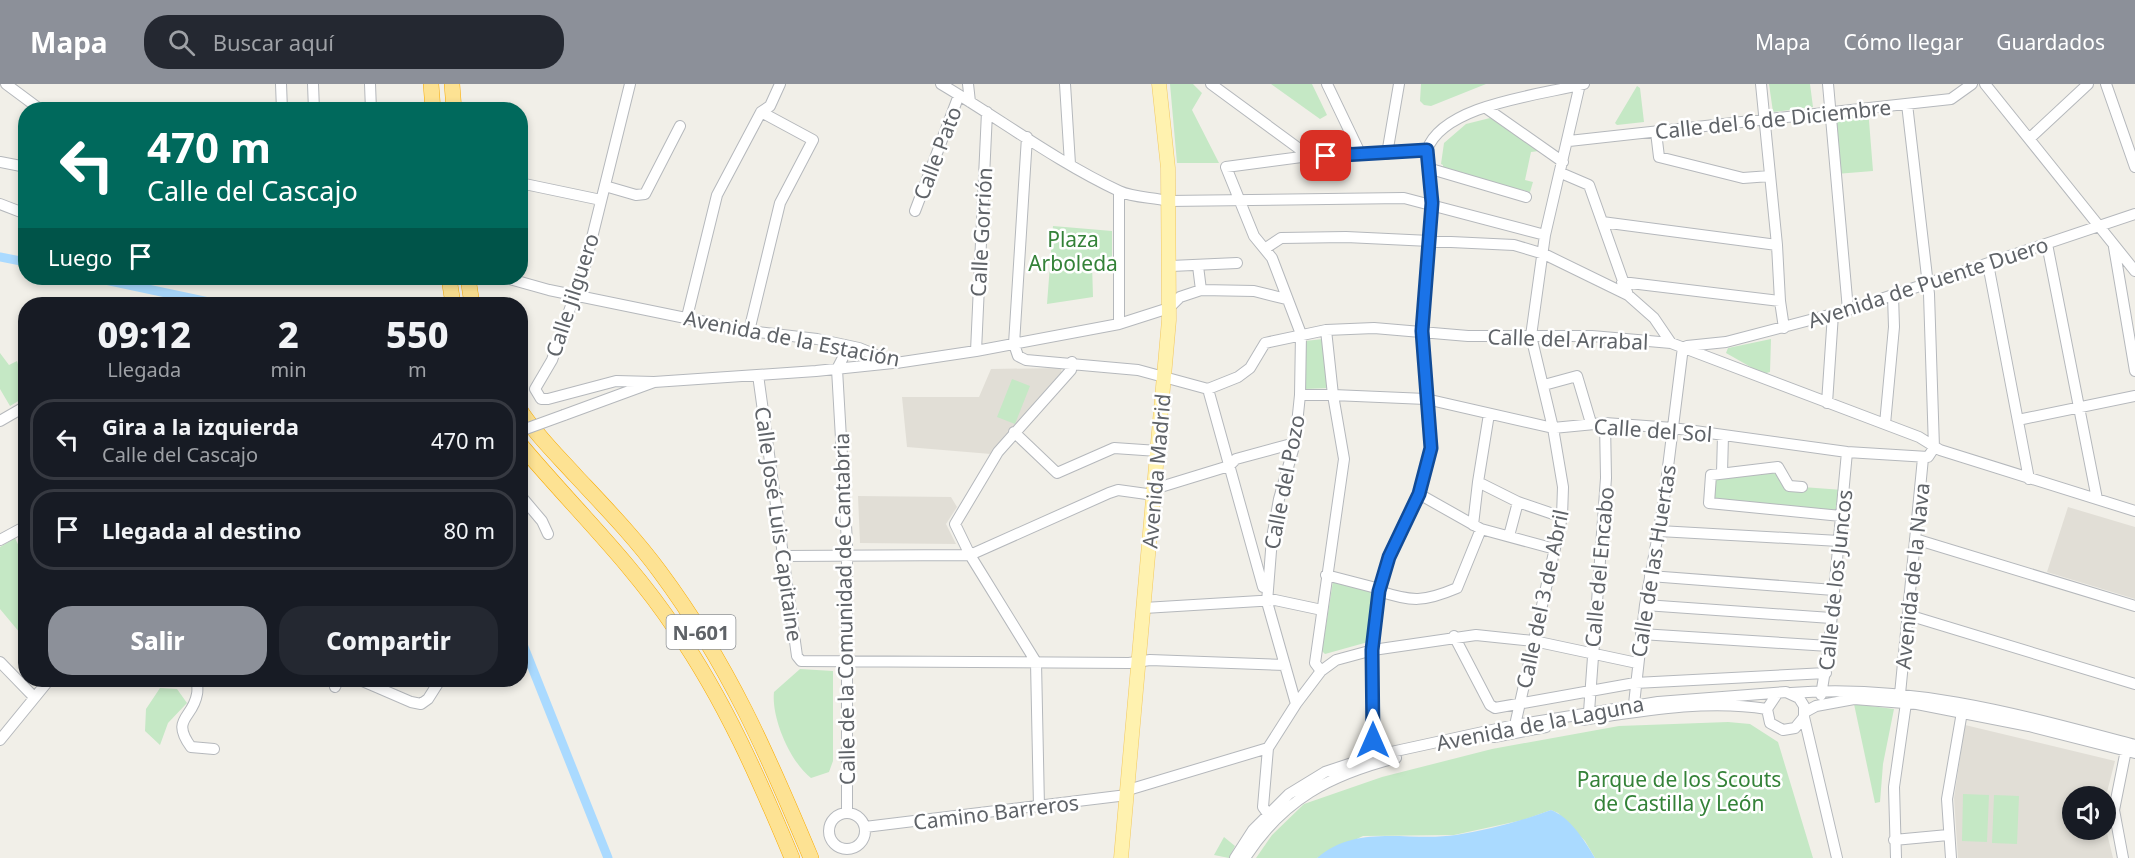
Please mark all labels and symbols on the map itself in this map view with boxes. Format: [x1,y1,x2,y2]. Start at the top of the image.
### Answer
street label: Calle del 6 de Diciembre [1654,93,1892,145]
street label: Calle Pato [906,102,968,204]
pin [1300,130,1351,181]
street label: Calle Gorrión [964,167,998,297]
park label: Plaza Arboleda [1028,225,1118,277]
street label: Calle Jilguero [539,230,605,360]
street label: Avenida de Puente Duero [1804,230,2052,334]
street label: Avenida de la Estación [682,303,902,373]
street label: Calle del Arrabal [1487,322,1649,356]
street label: Avenida Madrid [1135,392,1177,550]
street label: Calle José Luis Capitaine [749,405,809,643]
street label: Calle del Pozo [1257,412,1311,552]
street label: Calle del Sol [1593,412,1713,448]
street label: Calle de la Comunidad de Cantabria [827,433,861,785]
street label: Calle de las Huertas [1624,463,1682,659]
street label: Avenida de la Nava [1888,481,1936,671]
street label: Calle del Encabo [1578,486,1620,648]
street label: Calle de los Juncos [1812,488,1858,672]
street label: Calle del 3 de Abril [1509,507,1575,691]
road number: N-601 [666,615,736,649]
street label: Avenida de la Laguna [1434,689,1646,757]
position arrow [1341,708,1405,772]
park label: Parque de los Scouts de Castilla y León [1577,765,1781,817]
street label: Camino Barreros [912,788,1080,836]

